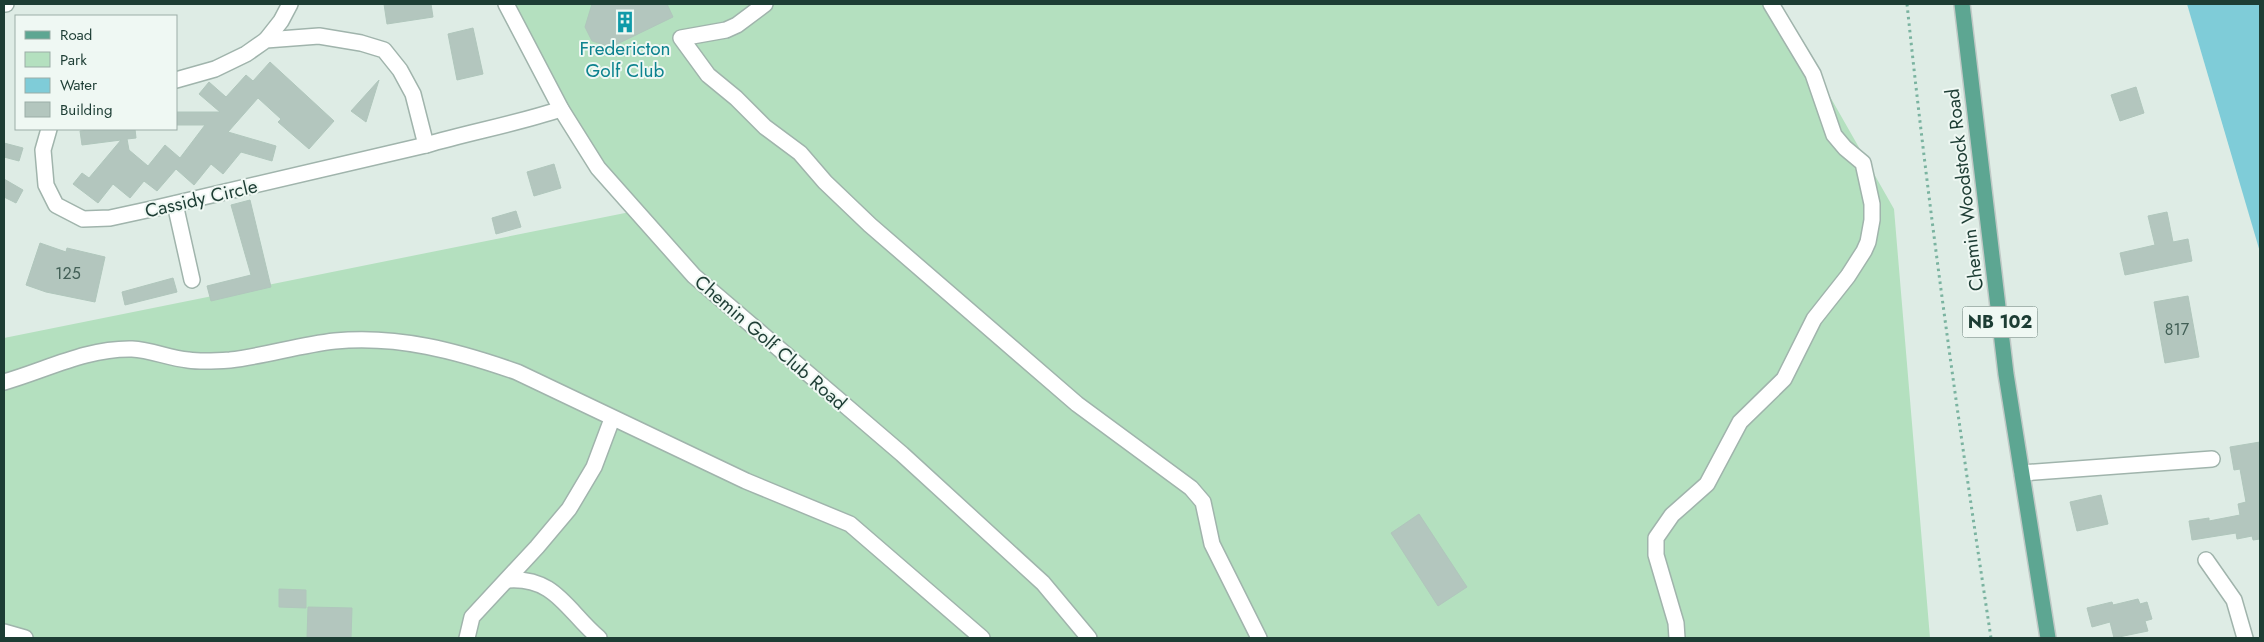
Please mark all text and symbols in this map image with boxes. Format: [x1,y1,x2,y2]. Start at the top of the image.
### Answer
building icon: Fredericton Golf Club [612,9,638,35]
legend [15,15,178,130]
text: Road [60,24,92,46]
place label: Fredericton Golf Club [579,35,671,84]
text: Park [60,49,87,71]
text: Water [60,74,98,96]
street label: Chemin Woodstock Road [1939,87,1990,293]
text: Building [60,99,112,121]
street label: Cassidy Circle [142,172,260,225]
house number: 125 [55,262,81,285]
street label: Chemin Golf Club Road [689,269,853,416]
road number: NB 102 [1962,306,2038,338]
house number: 817 [2165,318,2190,341]

